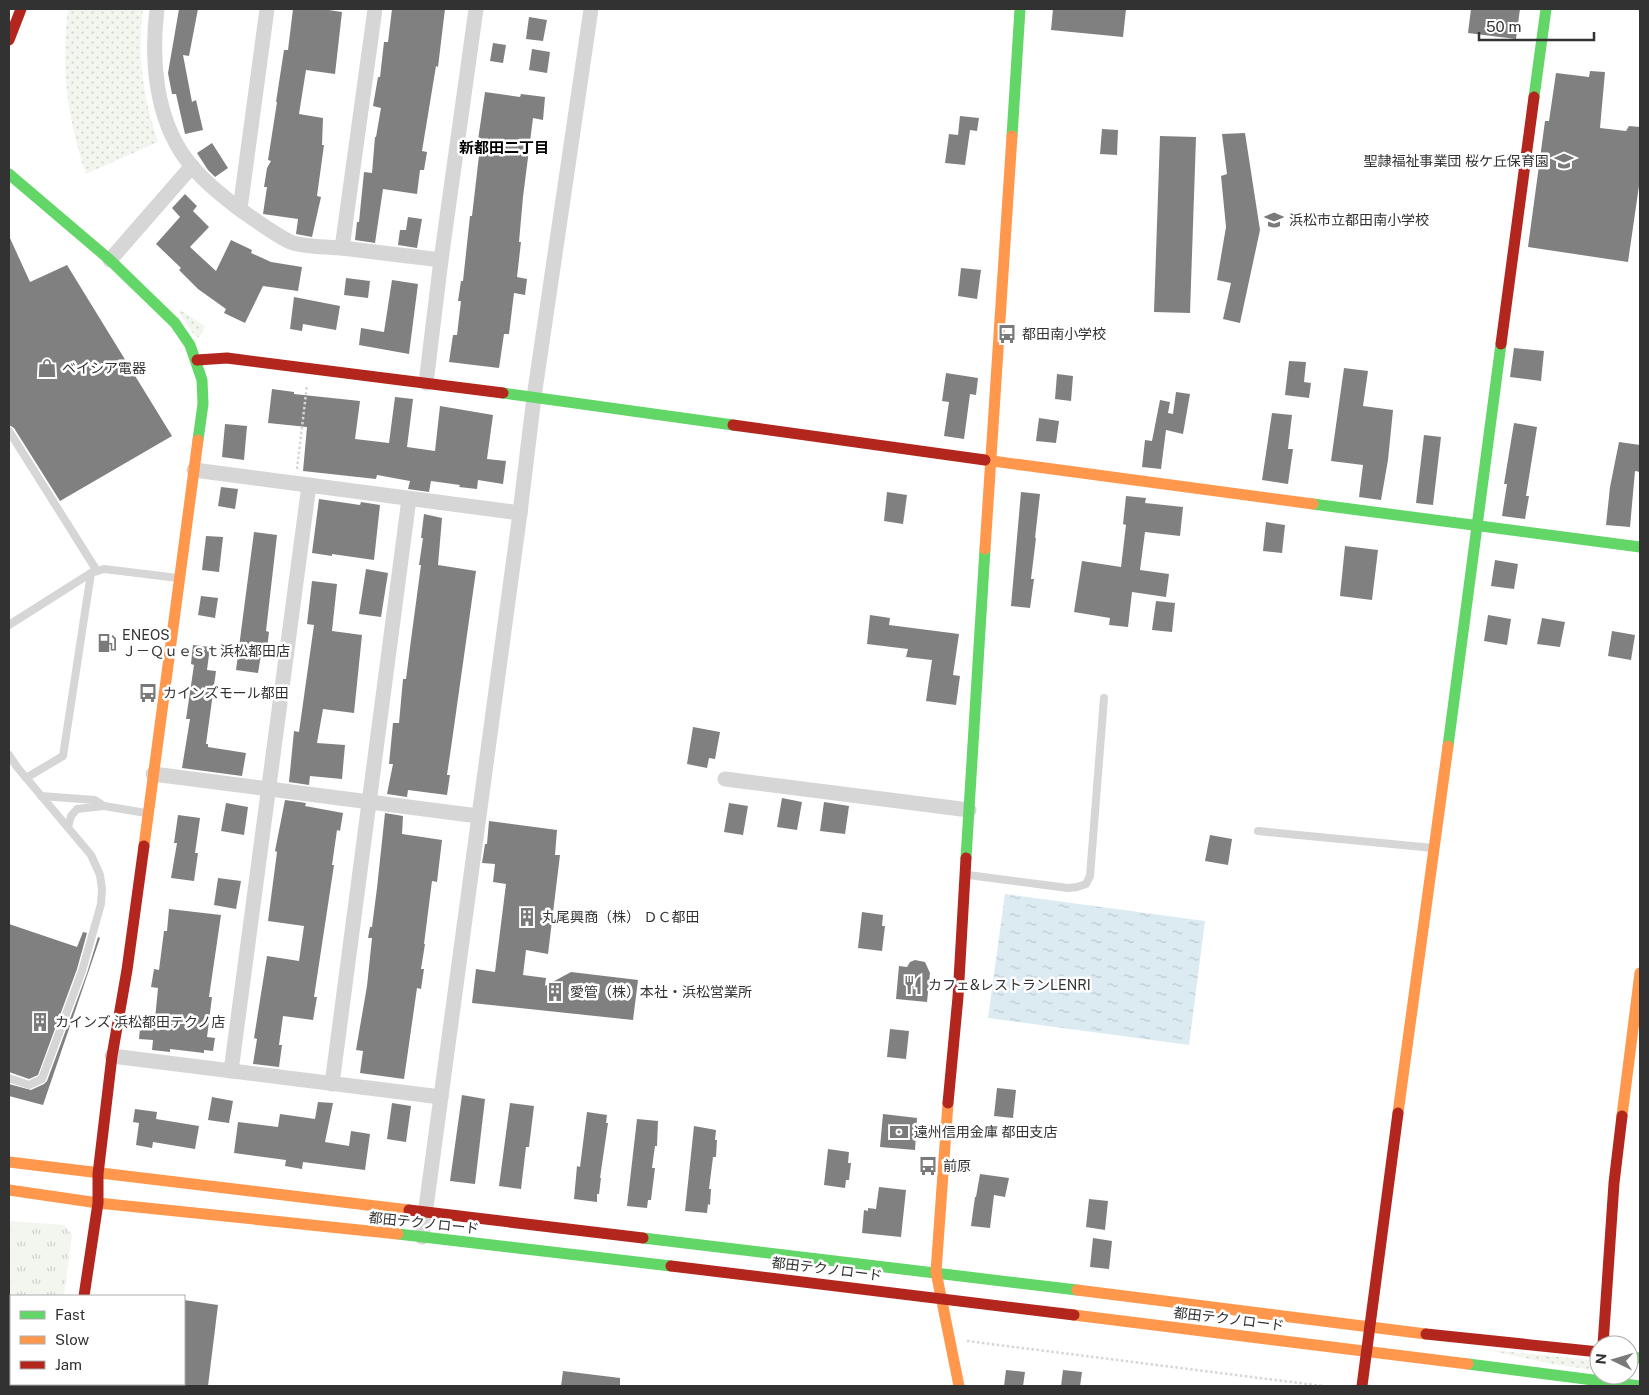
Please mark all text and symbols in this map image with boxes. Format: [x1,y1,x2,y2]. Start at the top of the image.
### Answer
scale bar [1479,10,1594,42]
text: 50 m [1486,18,1521,35]
district label: 新都田二丁目 [459,139,549,156]
school or university icon: 聖隷福祉事業団 桜ケ丘保育園 [1553,150,1575,172]
place label: 聖隷福祉事業団 桜ケ丘保育園 [1364,153,1549,169]
school or university icon: 浜松市立都田南小学校 [1263,209,1285,231]
place label: 浜松市立都田南小学校 [1289,212,1429,228]
bus stop icon: 都田南小学校 [996,323,1018,345]
place label: 都田南小学校 [1022,326,1106,342]
shop icon: ベイシア電器 [36,357,58,379]
place label: ベイシア電器 [62,360,146,376]
place label: ENEOS Ｊ－Ｑｕｅｓｔ浜松都田店 [122,627,290,659]
fuel station icon: ENEOS Ｊ－Ｑｕｅｓｔ浜松都田店 [96,632,118,654]
bus stop icon: カインズモール都田 [137,682,159,704]
place label: カインズモール都田 [163,685,289,701]
building icon: 丸尾興商（株） ＤＣ都田 [516,906,538,928]
place label: 丸尾興商（株） ＤＣ都田 [542,909,699,925]
restaurant icon: カフェ&レストランLENRI [902,974,924,996]
place label: カフェ&レストランLENRI [928,977,1091,993]
building icon: 愛管（株）本社・浜松営業所 [544,981,566,1003]
place label: 愛管（株）本社・浜松営業所 [570,984,752,1000]
building icon: カインズ 浜松都田テクノ店 [29,1011,51,1033]
place label: カインズ 浜松都田テクノ店 [55,1014,225,1030]
bank icon: 遠州信用金庫 都田支店 [888,1121,910,1143]
place label: 遠州信用金庫 都田支店 [914,1124,1057,1140]
bus stop icon: 前原 [917,1155,939,1177]
place label: 前原 [943,1158,971,1174]
street label: 都田テクノロード [368,1209,480,1237]
street label: 都田テクノロード [771,1254,883,1284]
legend [10,1295,185,1385]
street label: 都田テクノロード [1173,1304,1285,1334]
text: Fast [55,1306,85,1323]
text: Slow [55,1331,90,1348]
north arrow [1589,1335,1639,1385]
text: N [1593,1353,1609,1365]
text: Jam [55,1356,82,1373]

